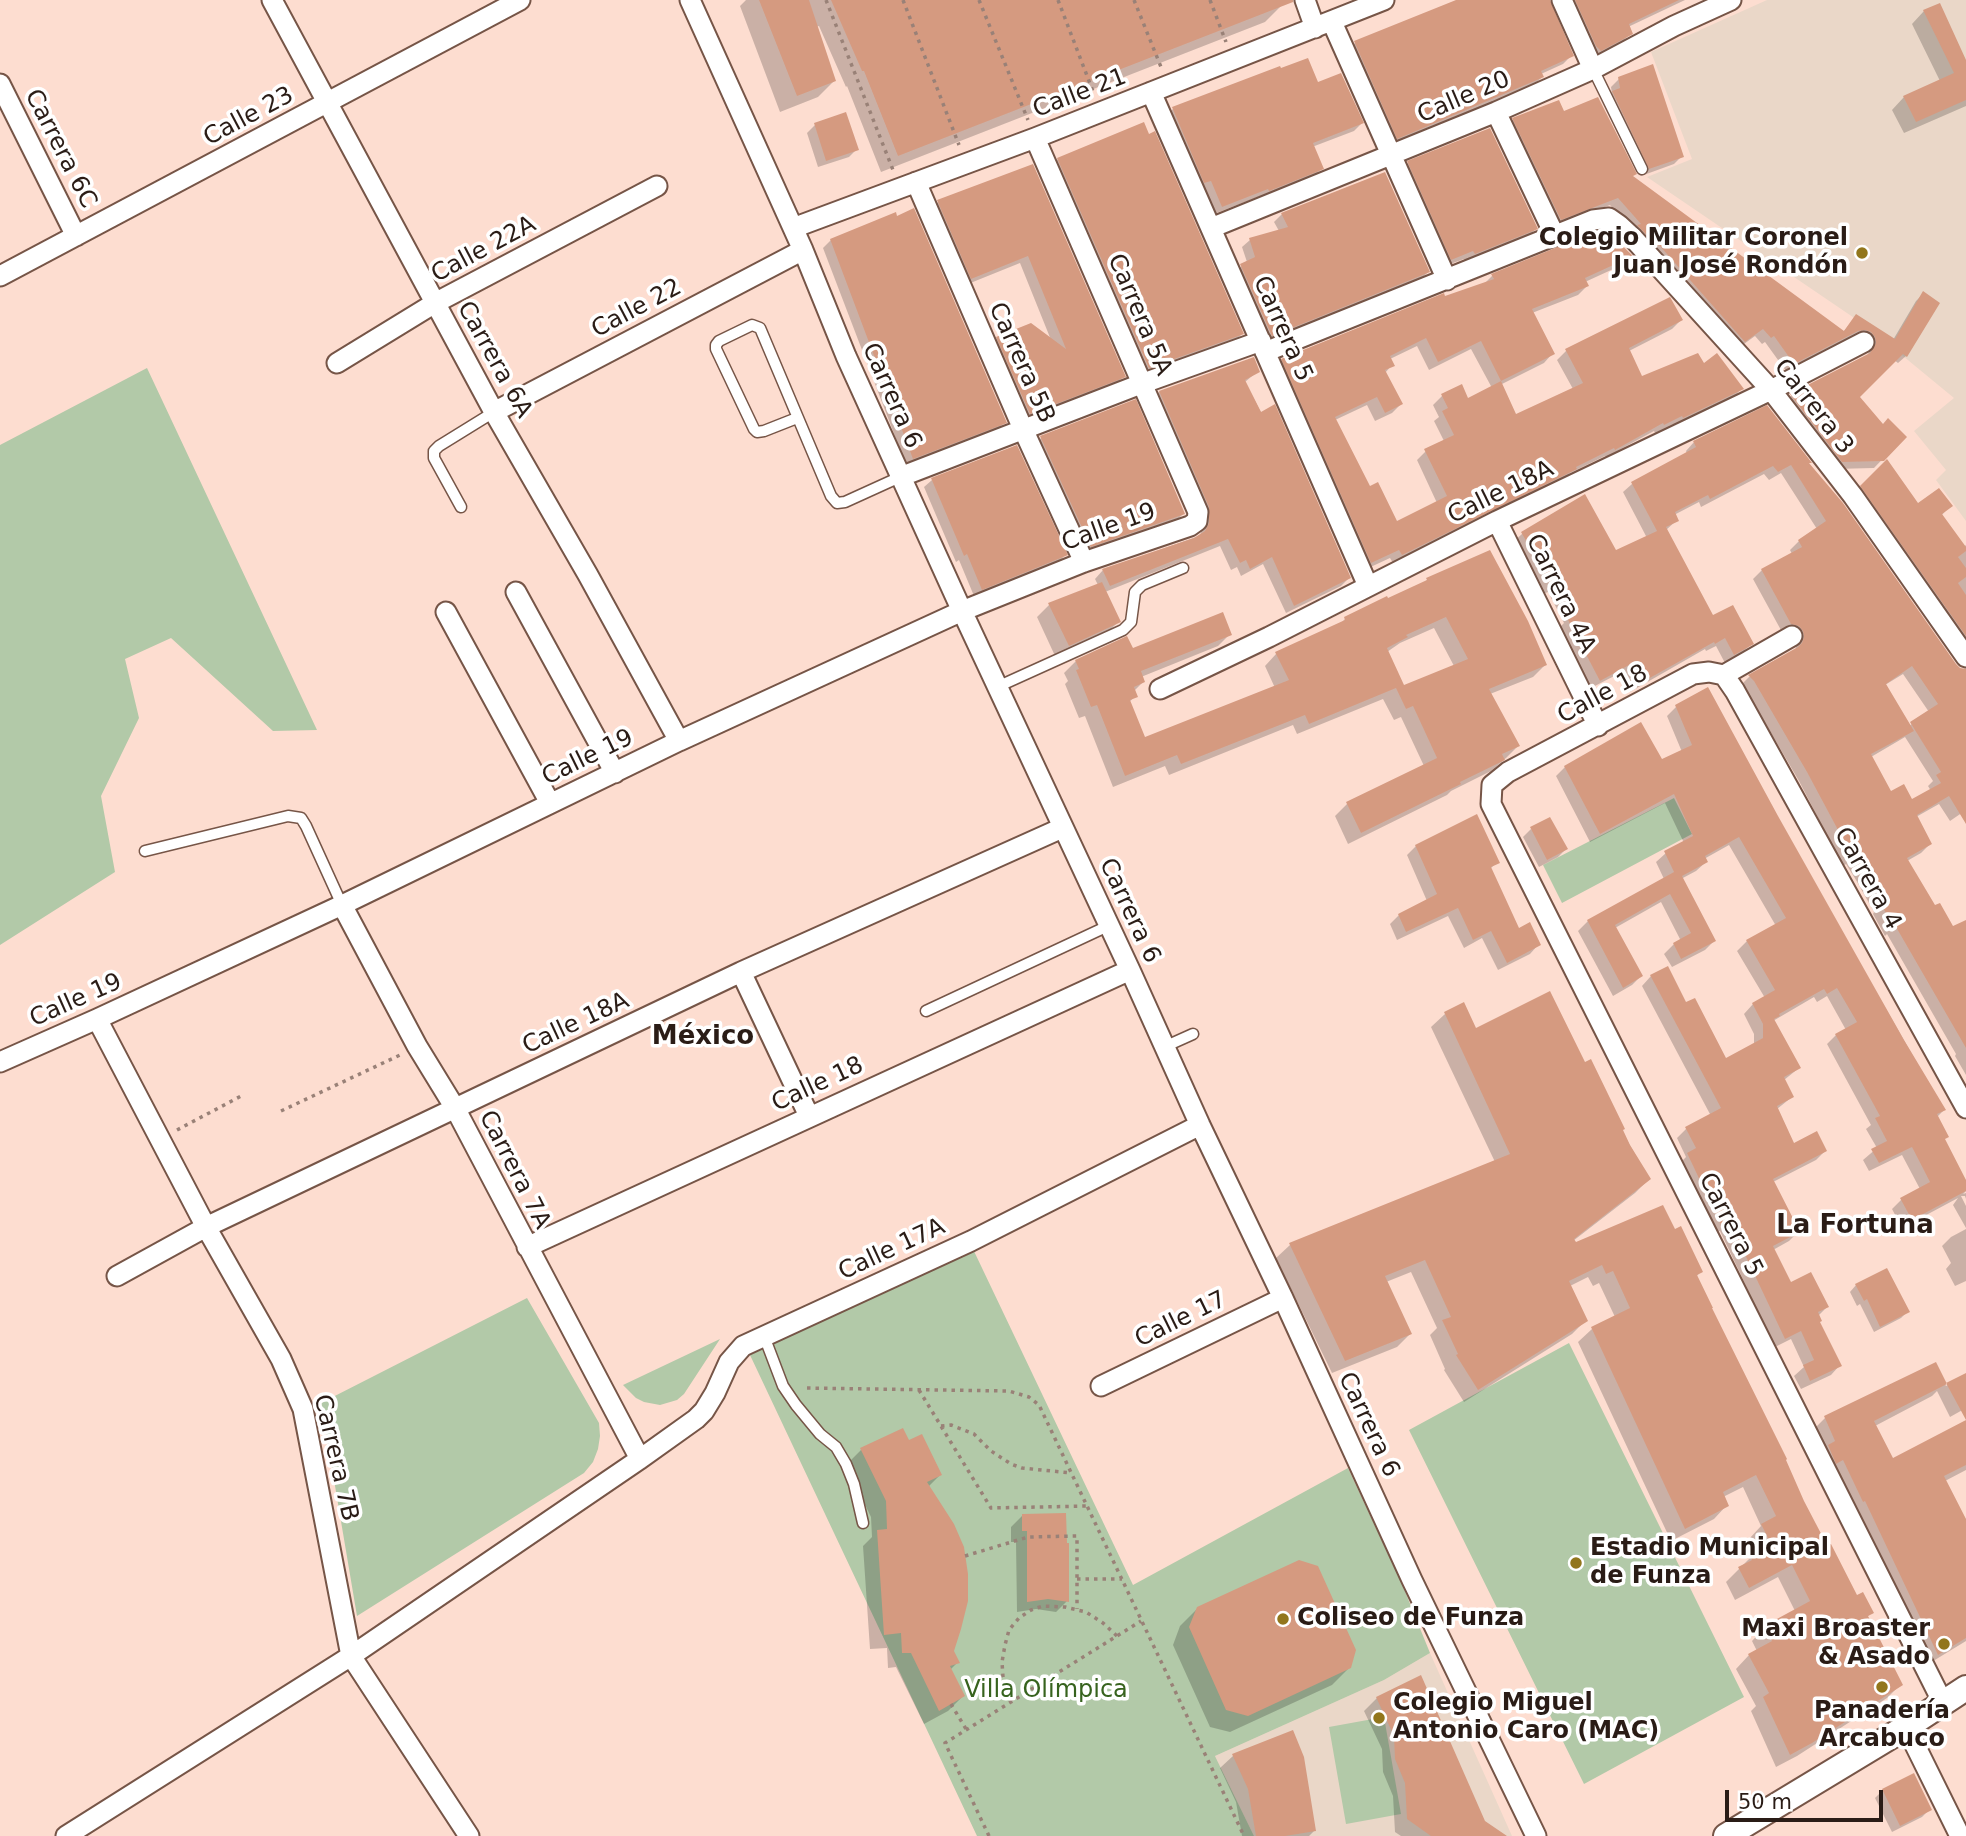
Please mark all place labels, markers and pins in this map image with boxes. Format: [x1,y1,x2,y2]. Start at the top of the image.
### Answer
place label: Colegio Militar Coronel Juan José Rondón [1539,225,1848,281]
marker: Colegio Militar Coronel Juan José Rondón [1854,245,1870,261]
place label: Estadio Municipal de Funza [1590,1535,1829,1591]
marker: Estadio Municipal de Funza [1568,1555,1584,1571]
place label: Coliseo de Funza [1297,1605,1524,1633]
marker: Coliseo de Funza [1275,1611,1291,1627]
place label: Maxi Broaster & Asado [1741,1616,1930,1672]
marker: Maxi Broaster & Asado [1936,1636,1952,1652]
marker: Panadería Arcabuco [1874,1679,1890,1695]
place label: Colegio Miguel Antonio Caro (MAC) [1393,1690,1659,1746]
place label: Panadería Arcabuco [1814,1698,1950,1754]
marker: Colegio Miguel Antonio Caro (MAC) [1371,1710,1387,1726]

